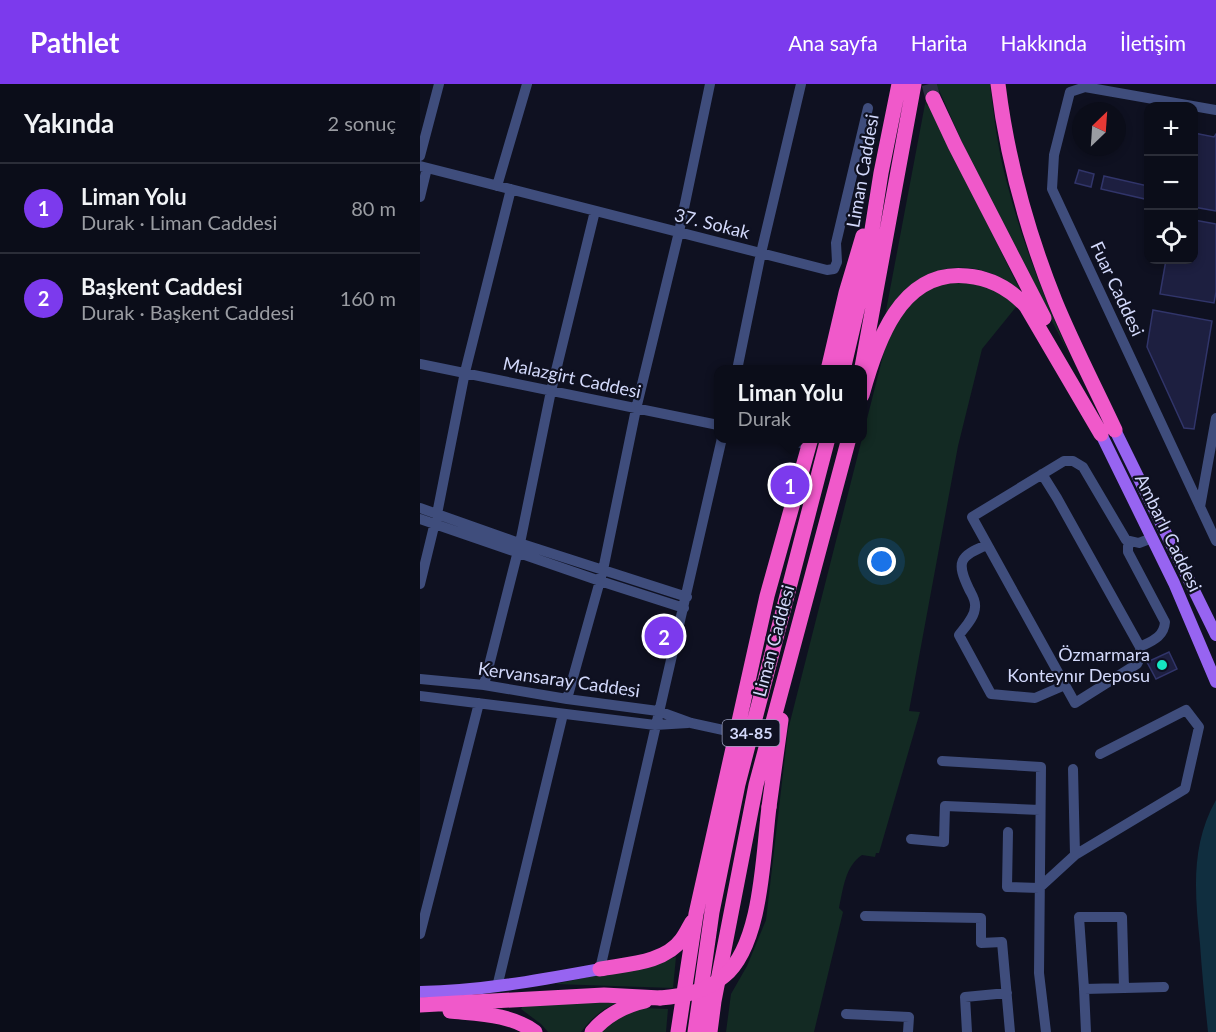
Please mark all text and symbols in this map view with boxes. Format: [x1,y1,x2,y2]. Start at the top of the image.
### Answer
text: Pathlet [30,25,119,59]
text: Ana sayfa [788,30,878,55]
text: Harita [911,30,967,55]
text: Hakkında [1000,30,1087,55]
text: İletişim [1120,30,1186,55]
north arrow [1072,102,1126,156]
map controls [1144,102,1198,264]
button: + [1144,102,1198,156]
text: Yakında [24,107,114,139]
text: 2 sonuç [327,111,396,135]
street label: Liman Caddesi [841,112,883,229]
button: − [1144,156,1198,210]
text: Liman Yolu [81,183,187,210]
text: 1 [38,196,49,220]
text: 80 m [351,196,396,220]
street label: 37. Sokak [672,203,753,243]
text: Durak · Liman Caddesi [81,210,277,234]
button: locate [1144,210,1198,264]
street label: Fuar Caddesi [1086,238,1149,339]
text: Başkent Caddesi [81,273,243,300]
text: 2 [38,286,49,310]
text: 160 m [340,286,396,310]
text: Durak · Başkent Caddesi [81,300,294,324]
street label: Malazgirt Caddesi [501,352,643,402]
popup [714,365,867,443]
text: Liman Yolu [738,379,843,406]
text: Durak [738,406,791,430]
pin: 1 [770,462,809,508]
street label: Ambarlı Caddesi [1131,470,1207,595]
your location [867,547,896,576]
street label: Liman Caddesi [748,582,799,699]
pin: 2 [644,614,684,658]
place label: Özmarmara Konteynır Deposu [1007,643,1150,686]
street label: Kervansaray Caddesi [477,657,642,701]
marker: Özmarmara Konteynır Deposu [1155,658,1169,672]
road number: 34-85 [722,720,780,746]

